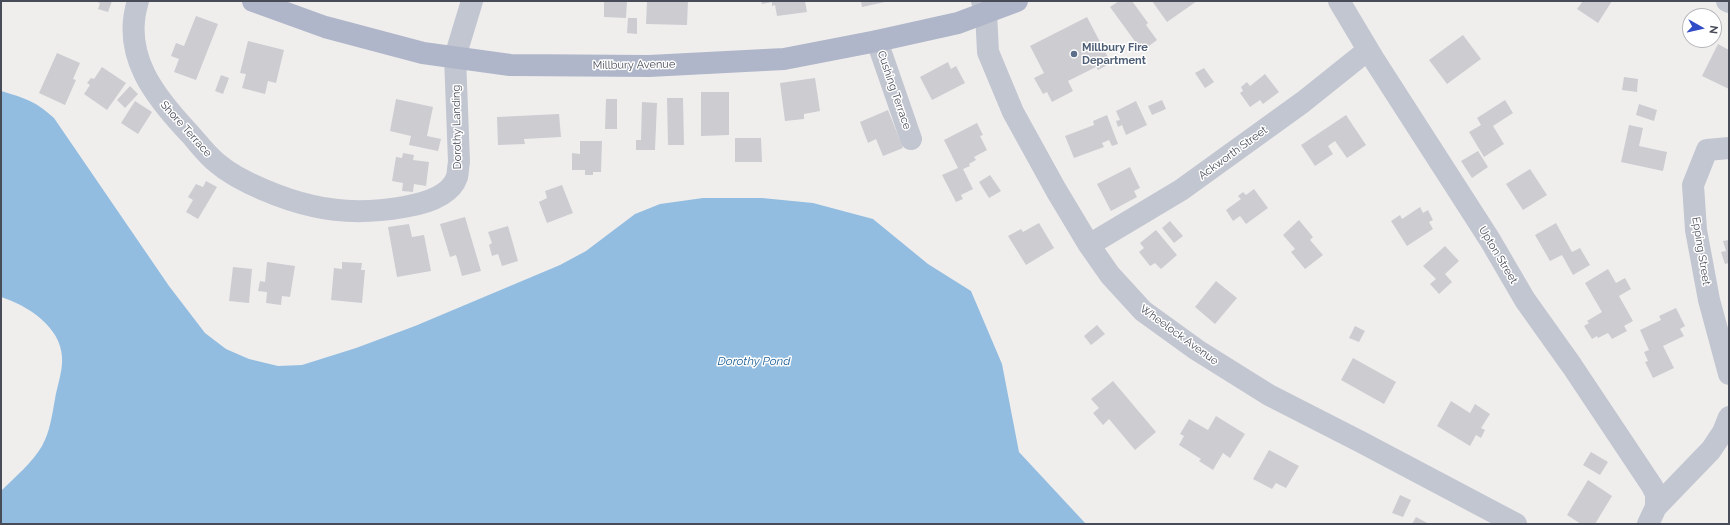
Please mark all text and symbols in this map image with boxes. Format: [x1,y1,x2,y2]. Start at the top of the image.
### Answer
north arrow [1682,8,1722,48]
text: N [1706,25,1720,35]
place label: Millbury Fire Department [1082,41,1148,67]
street label: Cushing Terrace [874,49,914,131]
marker: Millbury Fire Department [1069,49,1079,59]
street label: Millbury Avenue [593,58,675,72]
street label: Dorothy Landing [450,85,464,169]
street label: Shore Terrace [157,98,215,160]
street label: Ackworth Street [1196,124,1270,182]
street label: Epping Street [1689,216,1713,286]
street label: Upton Street [1476,224,1520,286]
street label: Wheelock Avenue [1137,302,1221,368]
water label: Dorothy Pond [718,354,790,368]

